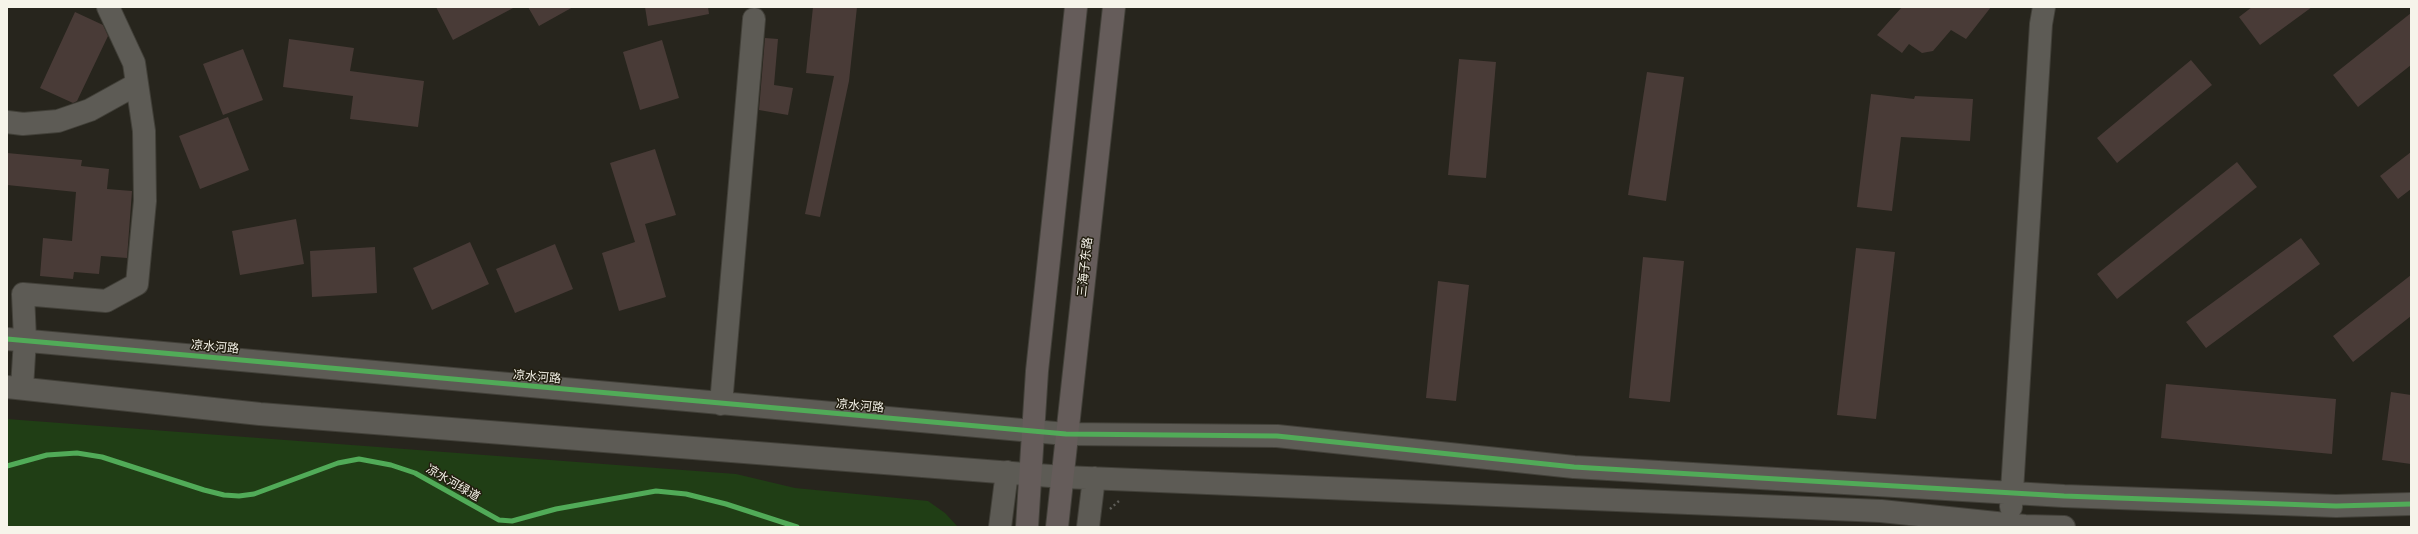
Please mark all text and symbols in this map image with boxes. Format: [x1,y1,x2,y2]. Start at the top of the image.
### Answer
street label: 三海子东路 [1075,236,1095,298]
street label: 凉水河路 [190,338,240,356]
street label: 凉水河路 [512,368,562,386]
street label: 凉水河路 [835,397,885,415]
street label: 凉水河绿道 [423,462,483,504]

